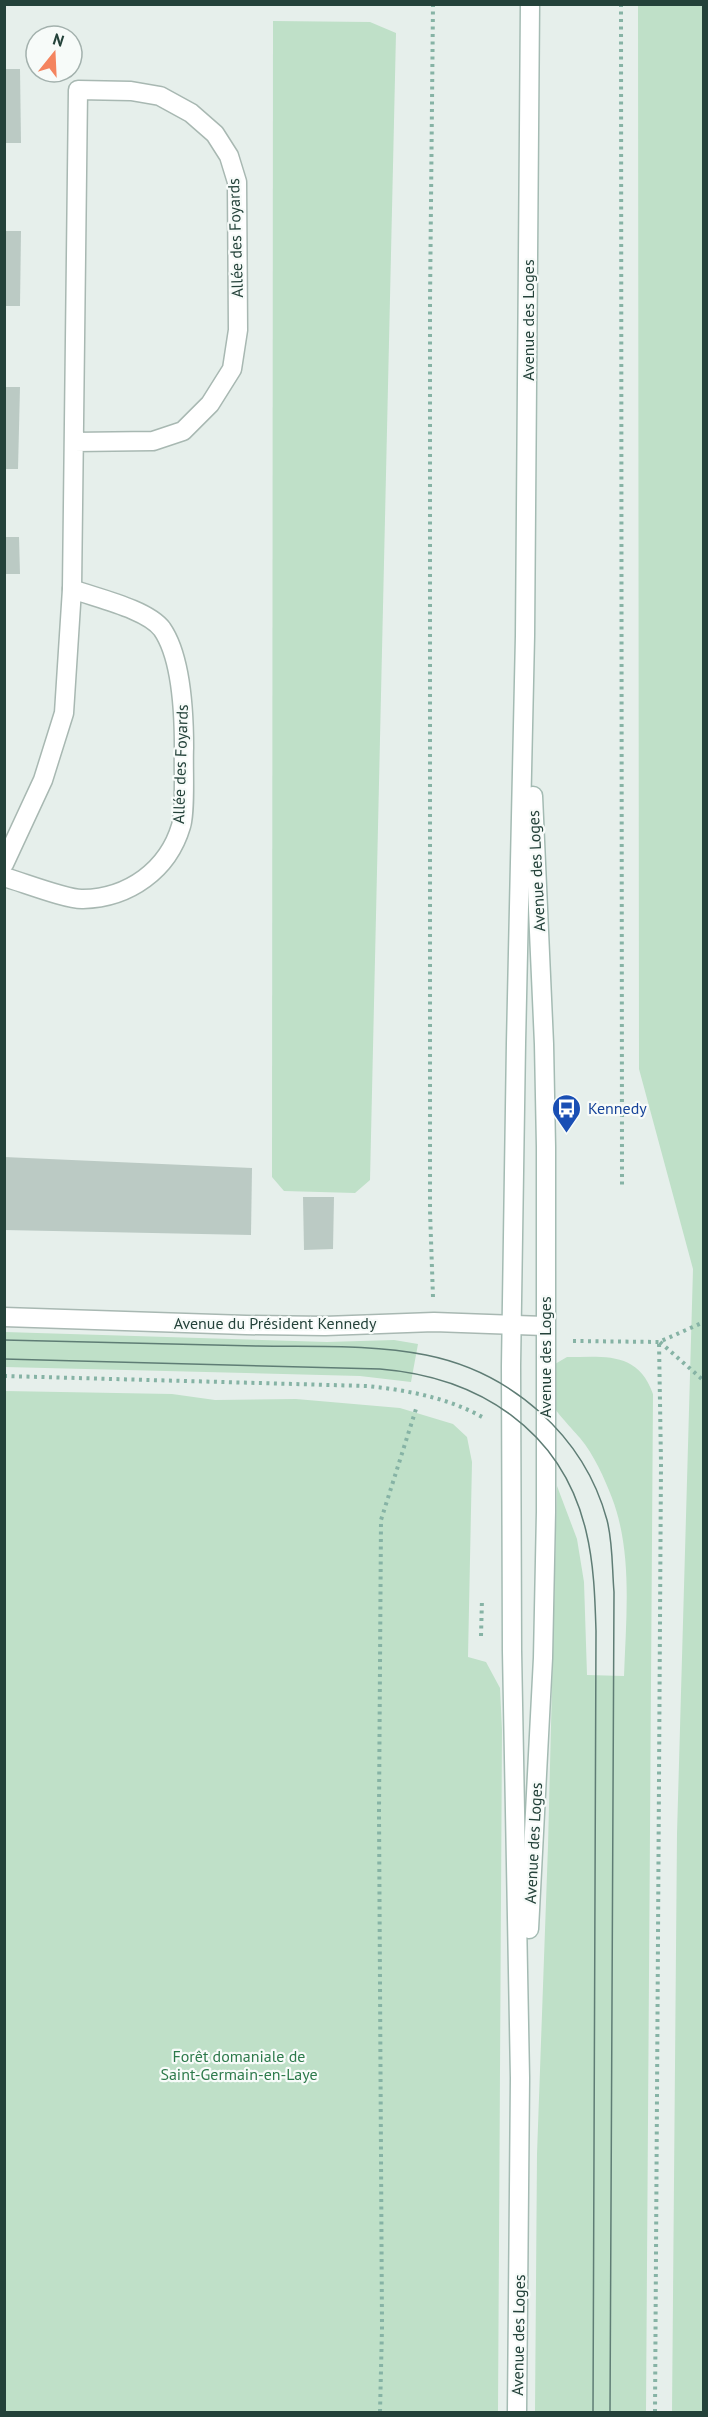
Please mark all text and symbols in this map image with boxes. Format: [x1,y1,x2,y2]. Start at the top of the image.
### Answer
north arrow [24,24,84,84]
text: N [51,29,67,51]
street label: Allée des Foyards [223,178,247,298]
street label: Avenue des Loges [518,259,538,381]
street label: Allée des Foyards [168,704,192,824]
street label: Avenue des Loges [523,810,549,932]
bus stop icon: Kennedy [551,1092,583,1134]
place label: Kennedy [588,1098,647,1118]
street label: Avenue des Loges [535,1296,555,1418]
street label: Avenue du Président Kennedy [174,1313,377,1333]
street label: Avenue des Loges [520,1782,546,1904]
park label: Forêt domaniale de Saint-Germain-en-Laye [160,2046,318,2084]
street label: Avenue des Loges [507,2274,529,2396]

